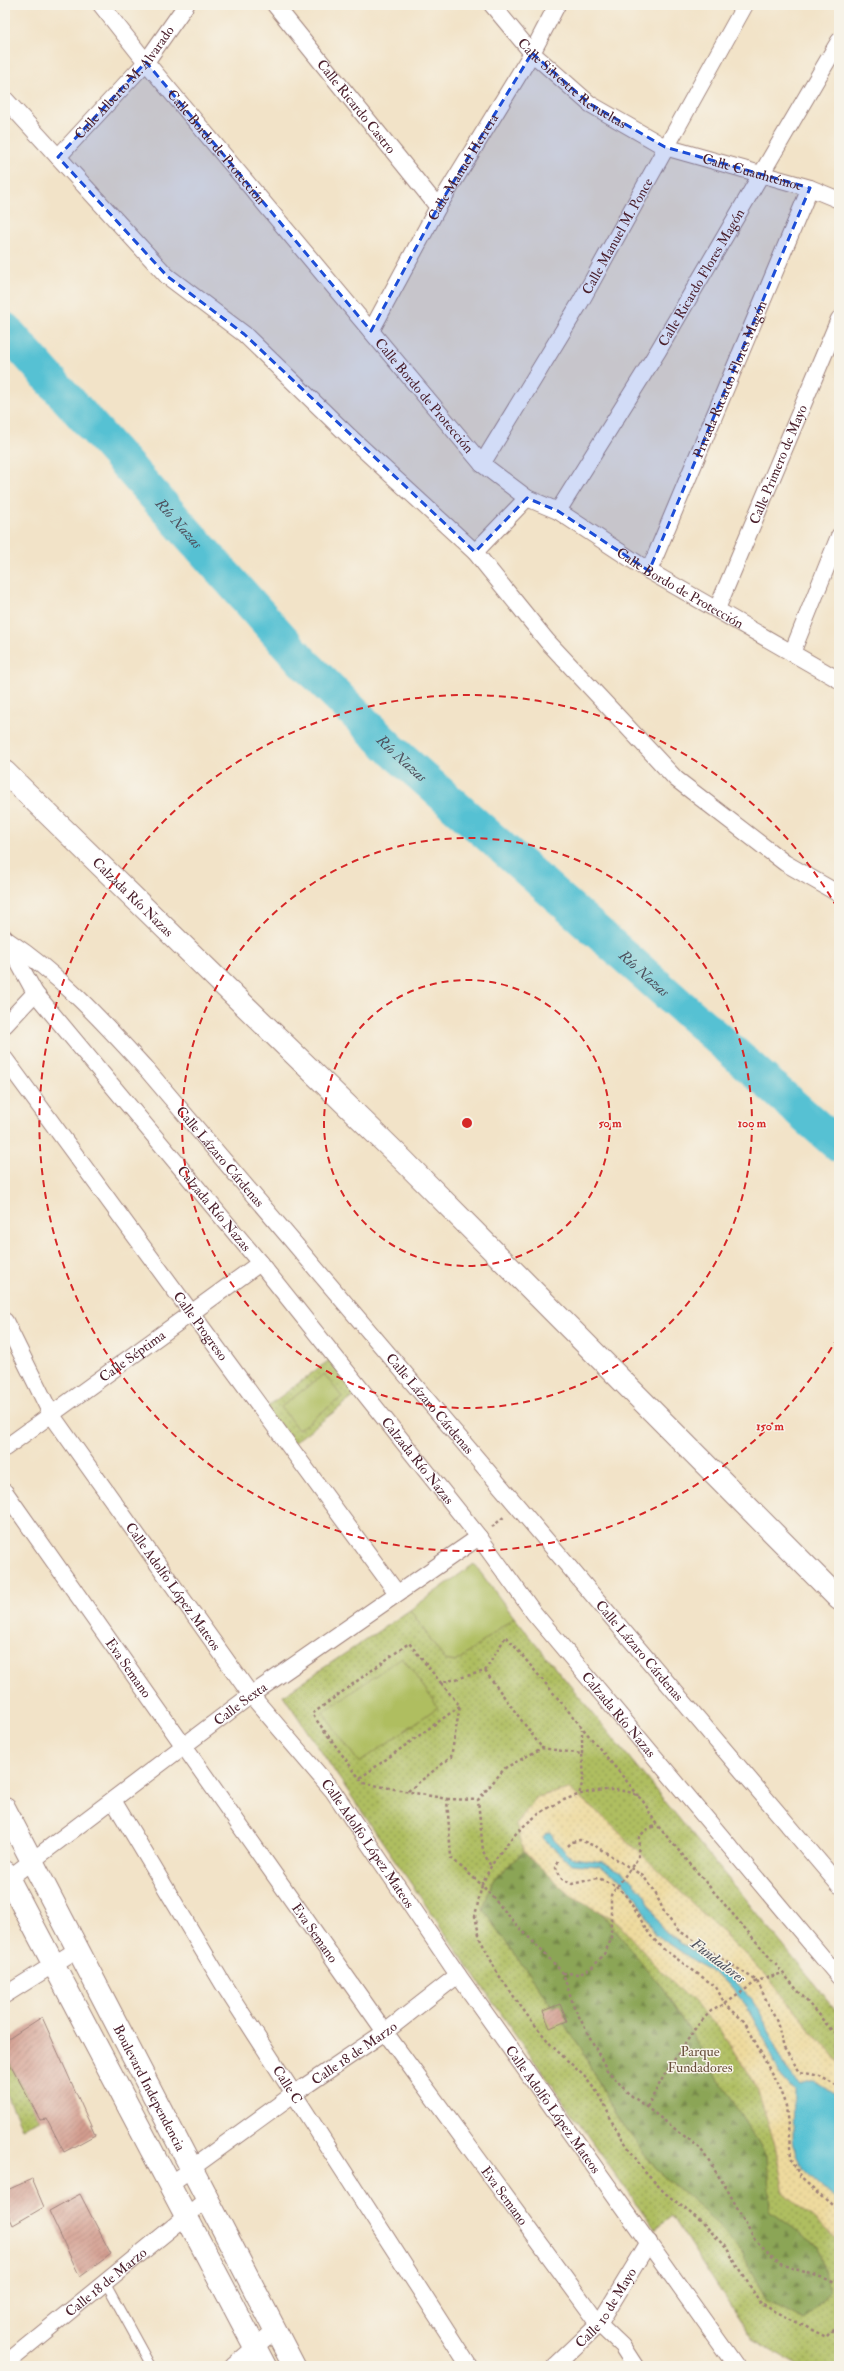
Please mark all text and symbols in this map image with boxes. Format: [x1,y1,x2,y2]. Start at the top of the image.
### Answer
street label: Calle Alberto M. Alvarado [71,22,178,142]
street label: Calle Silvestre Revueltas [514,34,630,132]
street label: Calle Ricardo Castro [314,56,400,157]
street label: Calle Bordo de Protección [164,86,270,208]
street label: Calle Manuel Herrera [424,110,502,223]
street label: Calle Cuauhtémoc [700,149,805,194]
street label: Calle Manuel M. Ponce [578,175,656,297]
street label: Calle Ricardo Flores Magón [654,205,748,349]
street label: Privada Ricardo Flores Magón [689,298,770,461]
street label: Calle Bordo de Protección [372,334,477,456]
street label: Calle Primero de Mayo [745,402,811,527]
water label: Río Nazas [151,494,207,553]
street label: Calle Bordo de Protección [614,544,747,632]
water label: Río Nazas [372,730,432,787]
street label: Calzada Río Nazas [89,854,177,940]
water label: Río Nazas [614,945,674,1002]
street label: Calle Lázaro Cárdenas [173,1103,268,1210]
centre of rings [460,1116,474,1130]
text: 50 m [598,1116,622,1131]
text: 100 m [738,1116,767,1131]
street label: Calzada Río Nazas [174,1162,255,1255]
street label: Calle Progreso [170,1288,232,1364]
street label: Calle Séptima [96,1326,169,1385]
street label: Calle Lázaro Cárdenas [383,1350,478,1457]
street label: Calzada Río Nazas [378,1414,458,1508]
text: 150 m [756,1419,784,1434]
street label: Calle Adolfo López Mateos [122,1519,225,1654]
street label: Calle Lázaro Cárdenas [592,1597,688,1704]
street label: Eva Semano [102,1635,156,1701]
street label: Calzada Río Nazas [578,1668,660,1761]
street label: Calle Sexta [210,1678,270,1729]
street label: Calle Adolfo López Mateos [318,1775,419,1911]
street label: Eva Semano [288,1900,342,1966]
water label: Fundadores [686,1934,750,1988]
street label: Calle 18 de Marzo [308,2017,400,2088]
street label: Boulevard Independencia [110,2022,190,2154]
street label: Calle Adolfo López Mateos [502,2042,605,2177]
park label: Parque Fundadores [668,2043,733,2076]
street label: Calle C [269,2062,306,2107]
street label: Eva Semano [478,2163,532,2228]
street label: Calle 18 de Marzo [62,2243,150,2320]
street label: Calle 10 de Mayo [571,2264,640,2351]

